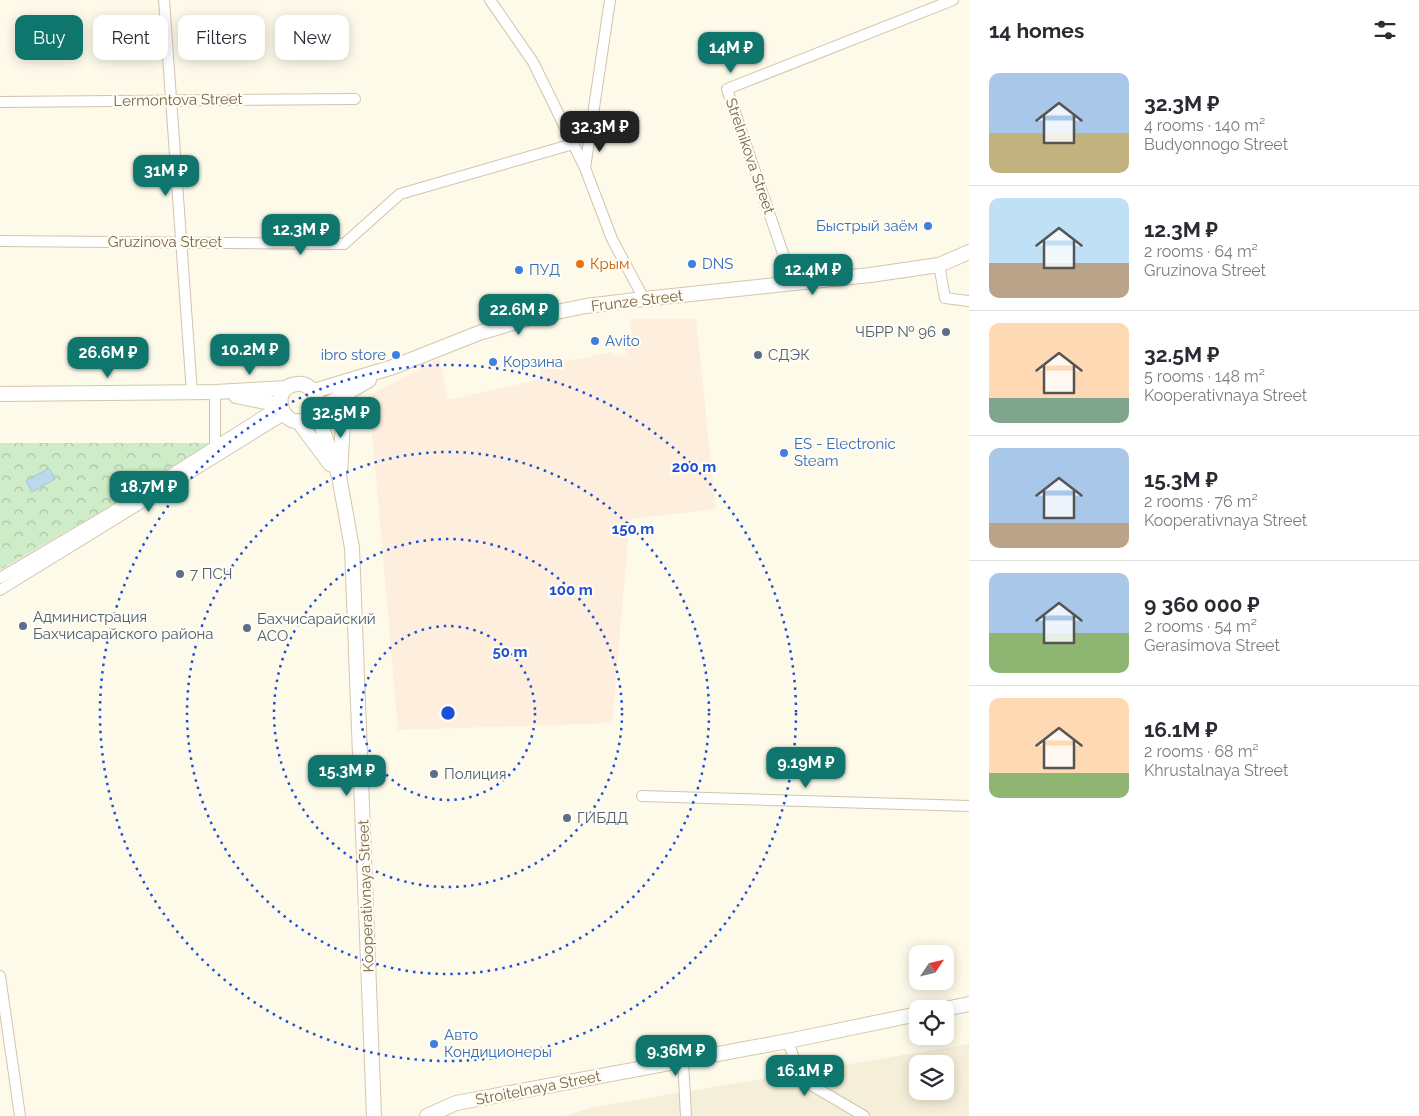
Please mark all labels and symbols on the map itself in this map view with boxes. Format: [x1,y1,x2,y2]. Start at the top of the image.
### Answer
pin: 14M ₽ [696,32,766,74]
street label: Lermontova Street [113,90,243,110]
street label: Strelnikova Street [722,96,778,216]
pin: 32.3M ₽ [554,110,646,153]
pin: 31M ₽ [131,154,201,197]
pin: 12.3M ₽ [255,214,347,256]
place label: Быстрый заём [816,217,918,235]
marker: Быстрый заём [922,220,934,232]
street label: Gruzinova Street [108,233,222,251]
pin: 12.4M ₽ [767,254,859,296]
place label: Крым [590,255,629,273]
place label: DNS [702,255,733,273]
marker: Крым [574,258,586,270]
marker: DNS [686,258,698,270]
place label: ПУД [529,261,560,279]
marker: ПУД [513,264,525,276]
street label: Frunze Street [590,286,684,316]
pin: 22.6M ₽ [473,294,565,336]
place label: ЧБРР № 96 [855,323,936,341]
marker: ЧБРР № 96 [940,326,952,338]
place label: Avito [605,332,640,350]
pin: 10.2M ₽ [204,334,296,376]
marker: Avito [589,335,601,347]
pin: 26.6M ₽ [62,336,154,379]
place label: ibro store [321,346,386,364]
place label: СДЭК [768,346,810,364]
marker: ibro store [390,349,402,361]
marker: СДЭК [752,349,764,361]
place label: Корзина [503,353,563,371]
marker: Корзина [487,356,499,368]
pin: 32.5M ₽ [295,396,387,439]
place label: ES - Electronic Steam [794,435,896,470]
marker: ES - Electronic Steam [778,447,790,459]
text: 200 m [672,458,716,476]
pin: 18.7M ₽ [103,470,195,513]
text: 150 m [612,520,654,538]
place label: 7 ПСЧ [190,565,233,583]
marker: 7 ПСЧ [174,568,186,580]
text: 100 m [549,581,593,599]
place label: Администрация Бахчисарайского района [33,608,213,643]
place label: Бахчисарайский АСО [257,610,376,645]
marker: Администрация Бахчисарайского района [17,620,29,632]
marker: Бахчисарайский АСО [241,622,253,634]
text: 50 m [492,643,528,661]
centre of rings [439,704,457,722]
pin: 9.19M ₽ [760,746,852,789]
pin: 15.3M ₽ [301,754,393,797]
place label: Полиция [444,765,506,783]
marker: Полиция [428,768,440,780]
place label: ГИБДД [577,809,628,827]
marker: ГИБДД [561,812,573,824]
street label: Kooperativnaya Street [354,819,378,973]
north arrow [909,945,954,990]
place label: Авто Кондиционеры [444,1026,552,1061]
pin: 9.36M ₽ [630,1034,722,1077]
marker: Авто Кондиционеры [428,1038,440,1050]
pin: 16.1M ₽ [759,1054,851,1097]
street label: Stroitelnaya Street [474,1067,602,1109]

